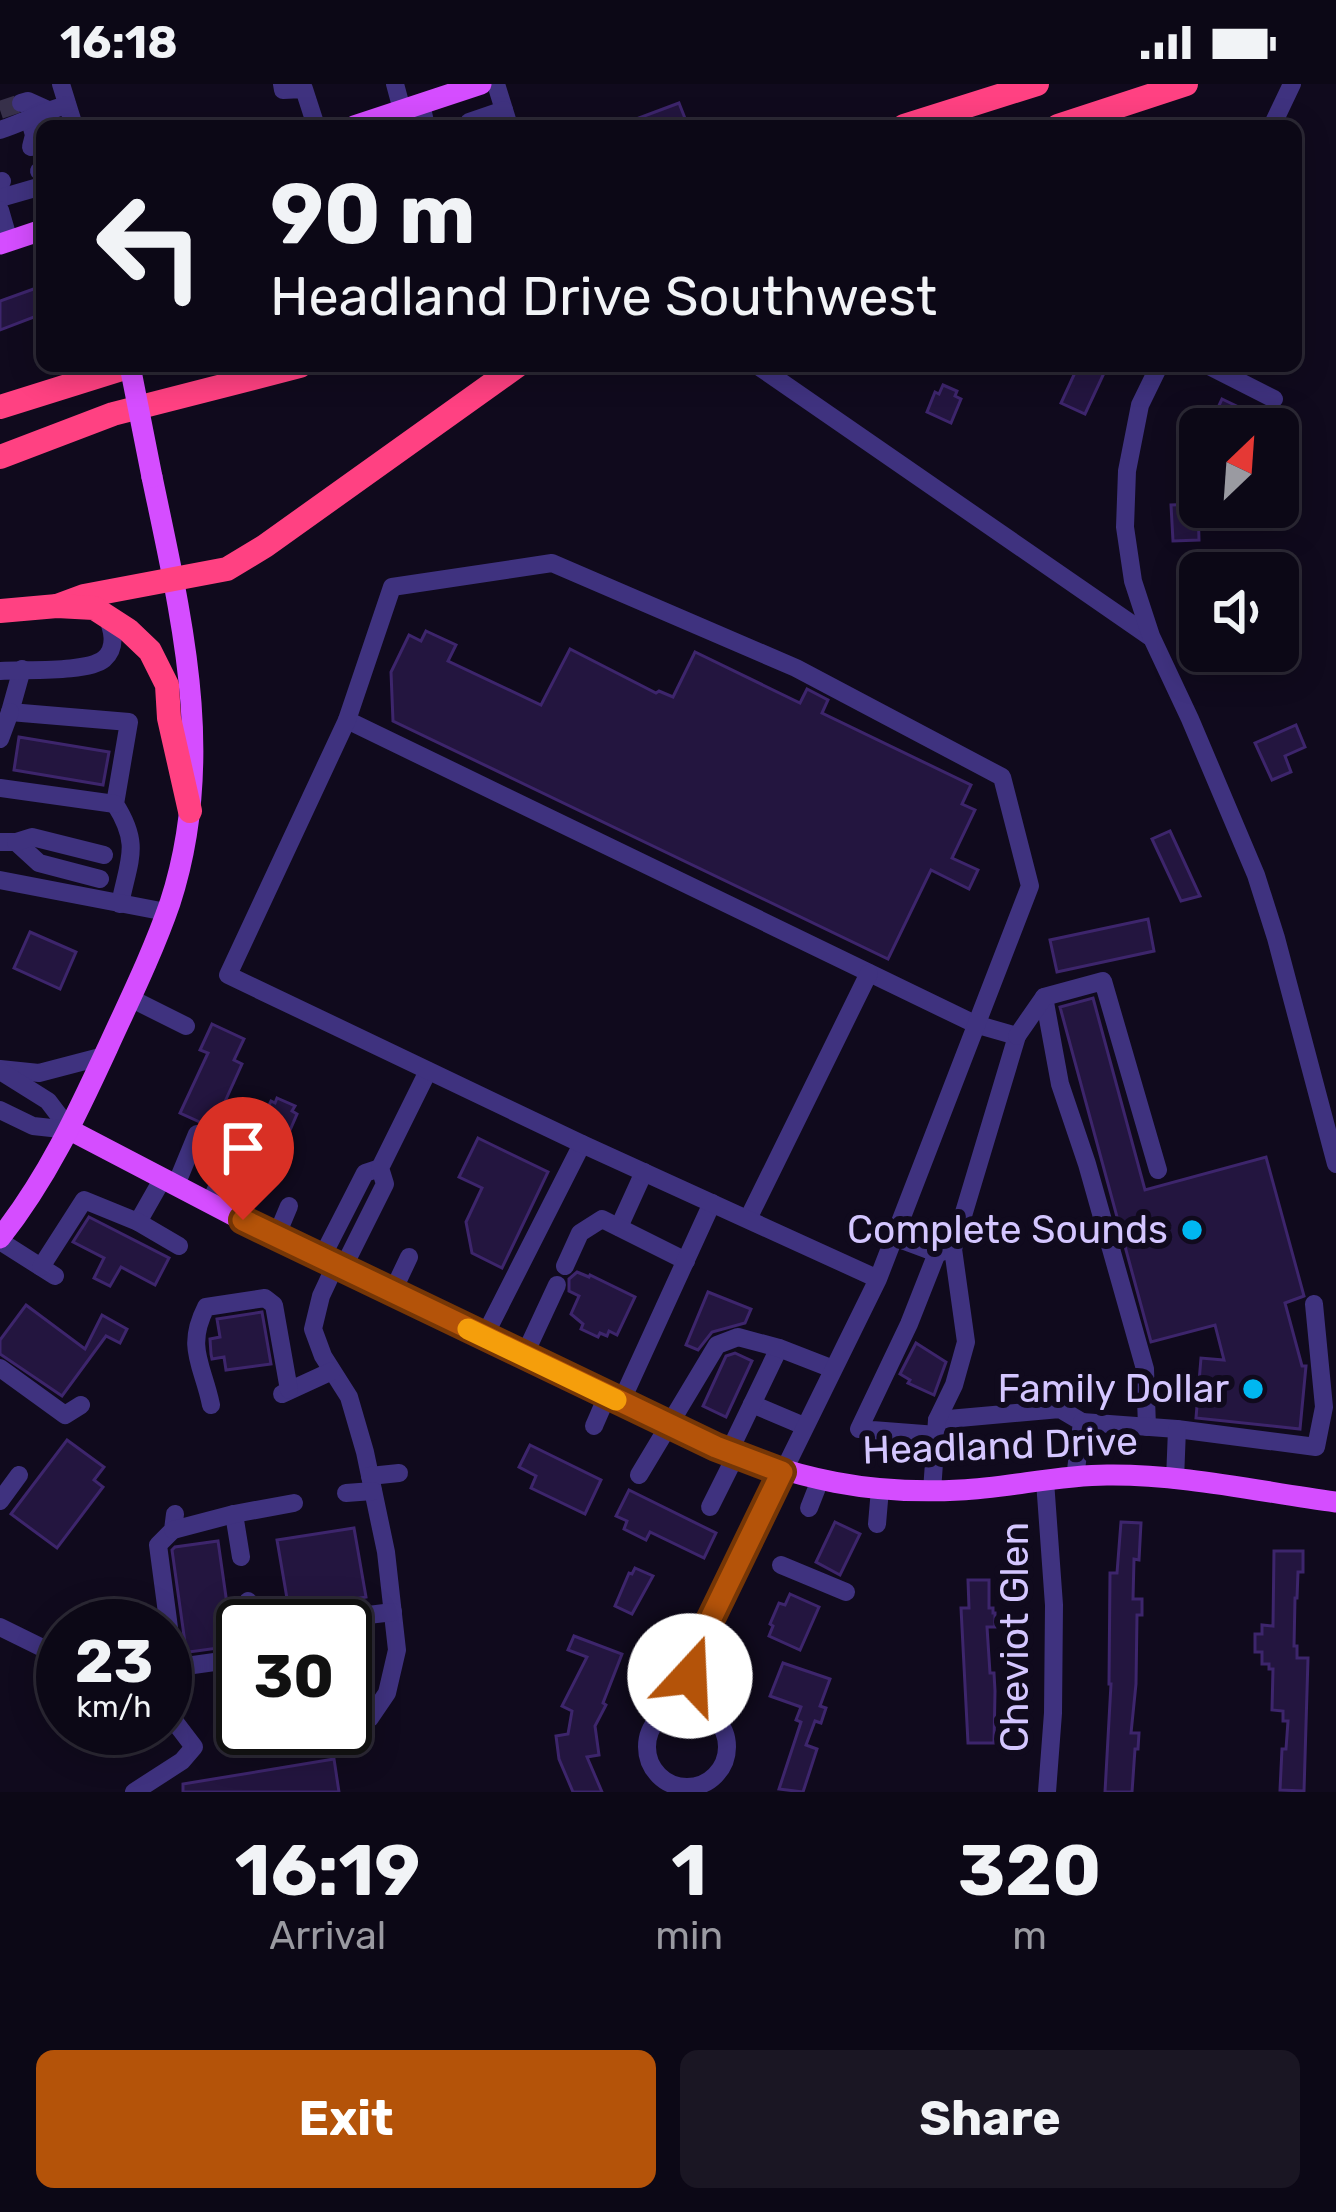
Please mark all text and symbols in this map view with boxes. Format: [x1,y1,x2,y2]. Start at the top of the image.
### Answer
text: 16:18 [60,16,178,69]
text: 90 m [270,164,476,264]
icon: left [72,168,228,324]
text: Headland Drive Southwest [270,265,937,329]
north arrow [1179,408,1299,528]
map controls [1179,408,1299,672]
button: sound [1179,552,1299,672]
pin [192,1097,294,1220]
icon: arrive [210,1115,276,1181]
place label: Complete Sounds [847,1207,1168,1253]
marker: Complete Sounds [1179,1217,1205,1243]
place label: Family Dollar [998,1366,1229,1412]
marker: Family Dollar [1240,1376,1266,1402]
street label: Headland Drive [861,1418,1139,1474]
street label: Cheviot Glen [992,1522,1038,1752]
speed limit sign: 30 [216,1599,372,1755]
position arrow [627,1613,753,1739]
text: 23 [75,1626,153,1697]
text: km/h [77,1689,151,1725]
text: 16:19 [235,1828,420,1913]
text: 1 [671,1828,707,1913]
text: 320 [958,1828,1101,1913]
text: Arrival [269,1913,386,1959]
text: min [655,1913,723,1959]
text: m [1012,1913,1047,1959]
button: Exit [36,2050,656,2188]
button: Share [680,2050,1300,2188]

